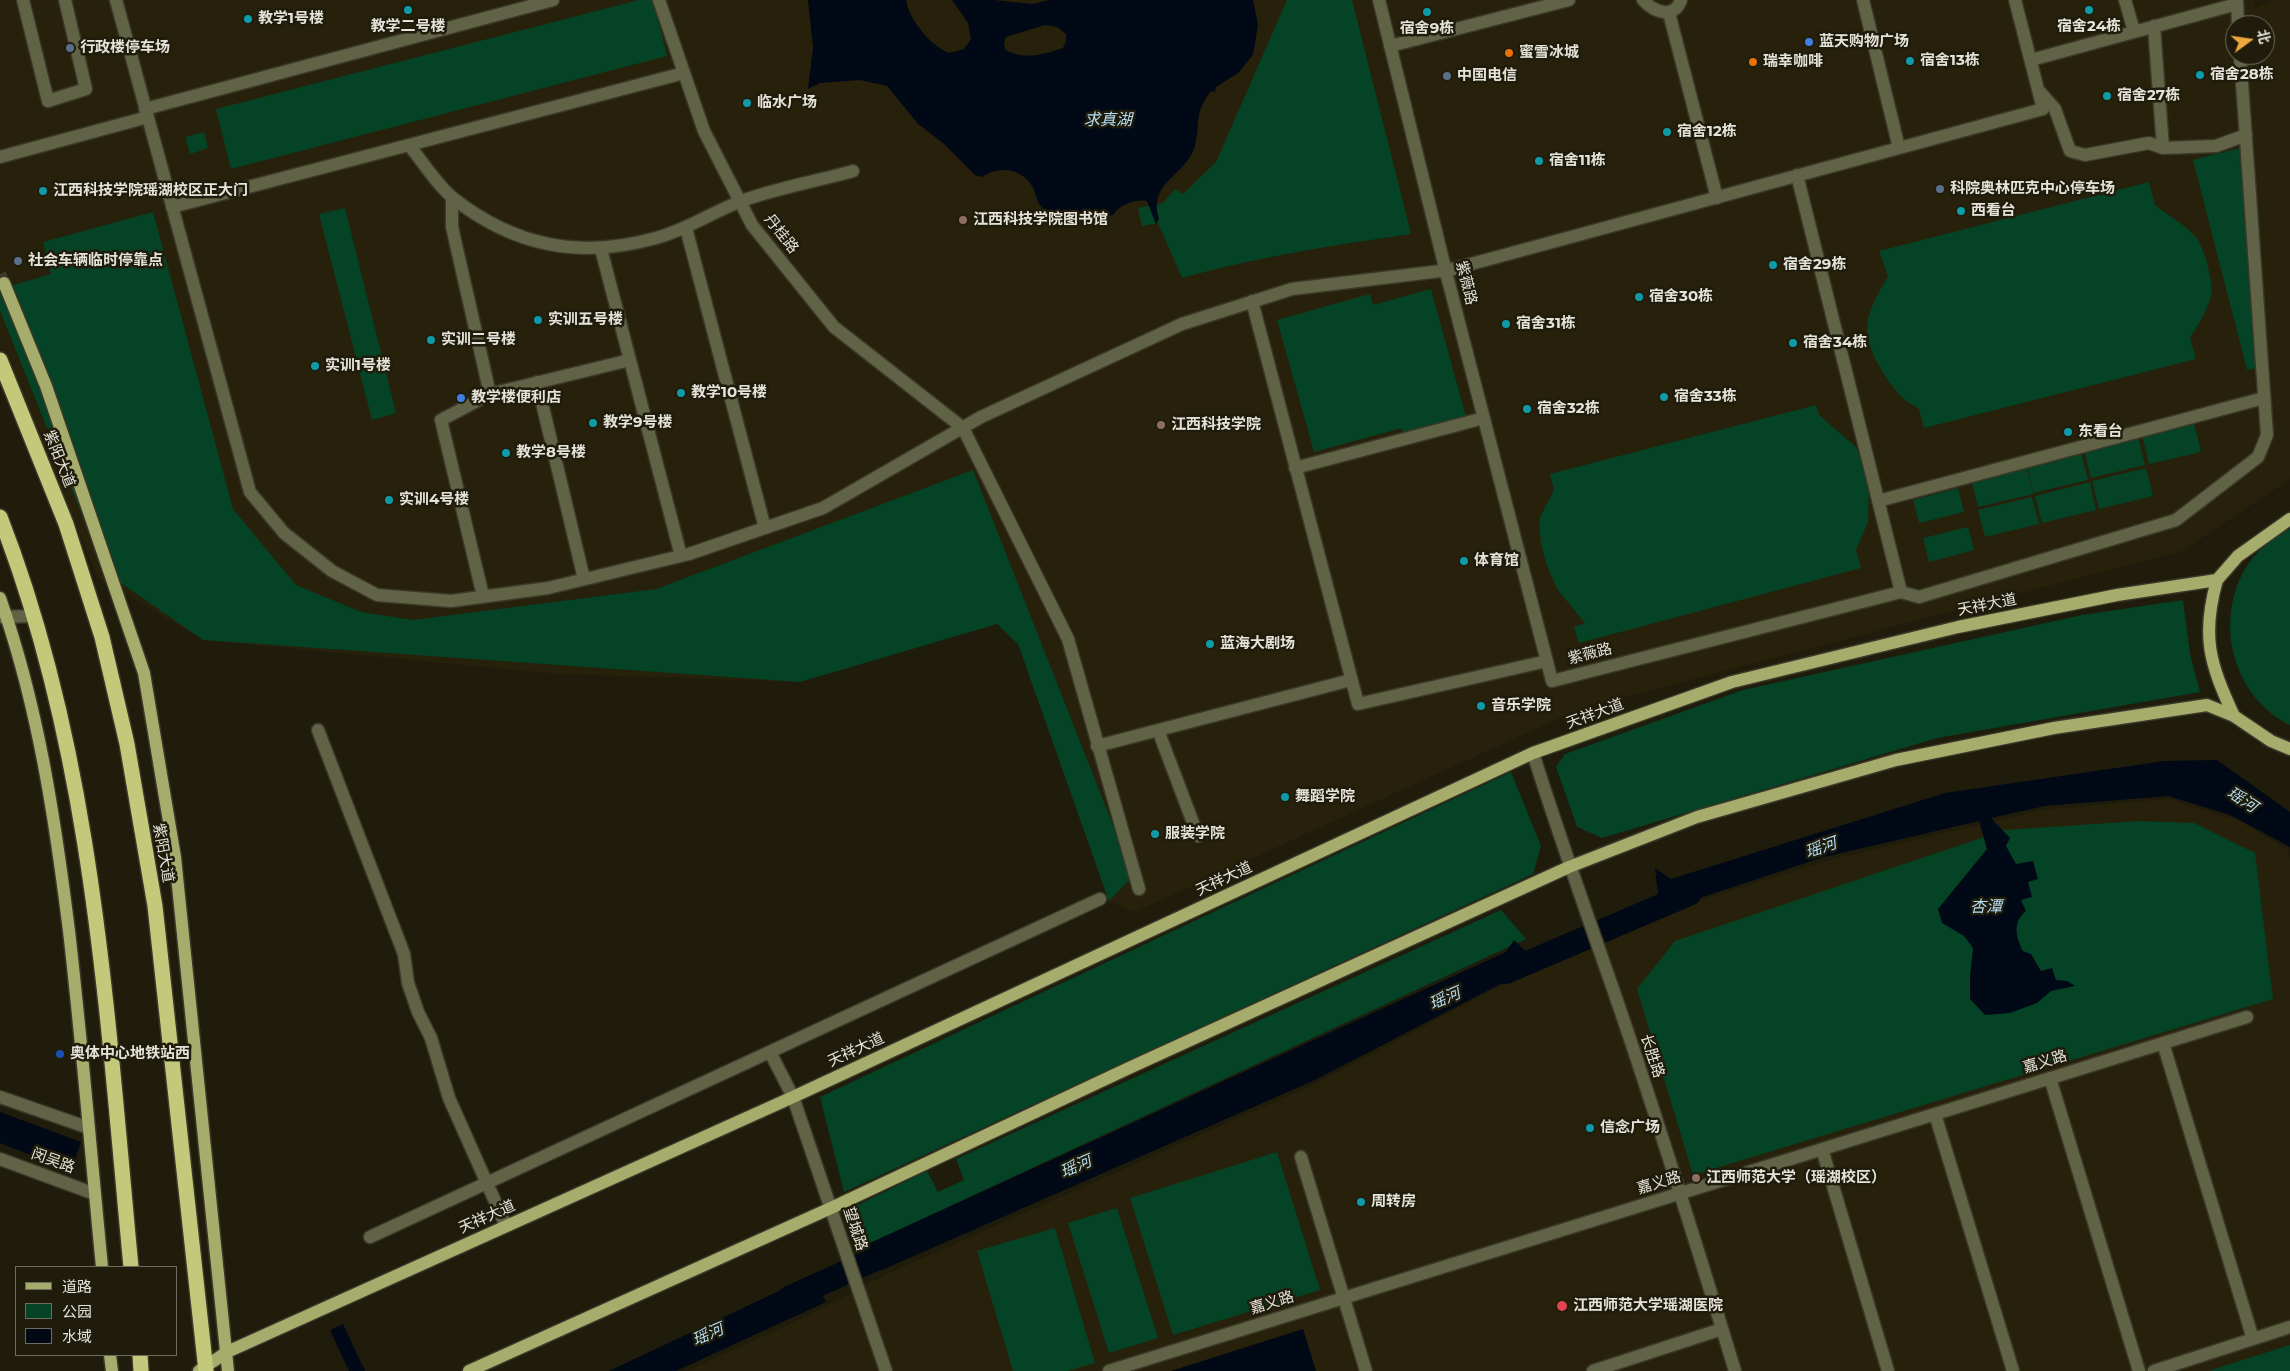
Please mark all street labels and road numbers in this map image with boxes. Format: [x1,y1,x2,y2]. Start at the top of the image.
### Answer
street label: 丹桂路 [760,211,802,257]
street label: 紫薇路 [1452,259,1480,307]
street label: 紫阳大道 [39,428,79,490]
street label: 天祥大道 [1956,590,2018,620]
street label: 紫薇路 [1566,640,1614,668]
street label: 天祥大道 [1564,695,1626,733]
street label: 紫阳大道 [149,822,177,884]
street label: 天祥大道 [1193,858,1255,900]
street label: 天祥大道 [825,1029,887,1071]
street label: 长胜路 [1636,1032,1668,1080]
street label: 嘉义路 [2021,1047,2069,1077]
street label: 闵吴路 [29,1145,77,1177]
street label: 嘉义路 [1635,1168,1683,1198]
street label: 天祥大道 [456,1197,518,1237]
street label: 望城路 [839,1205,871,1253]
street label: 嘉义路 [1248,1288,1296,1318]

